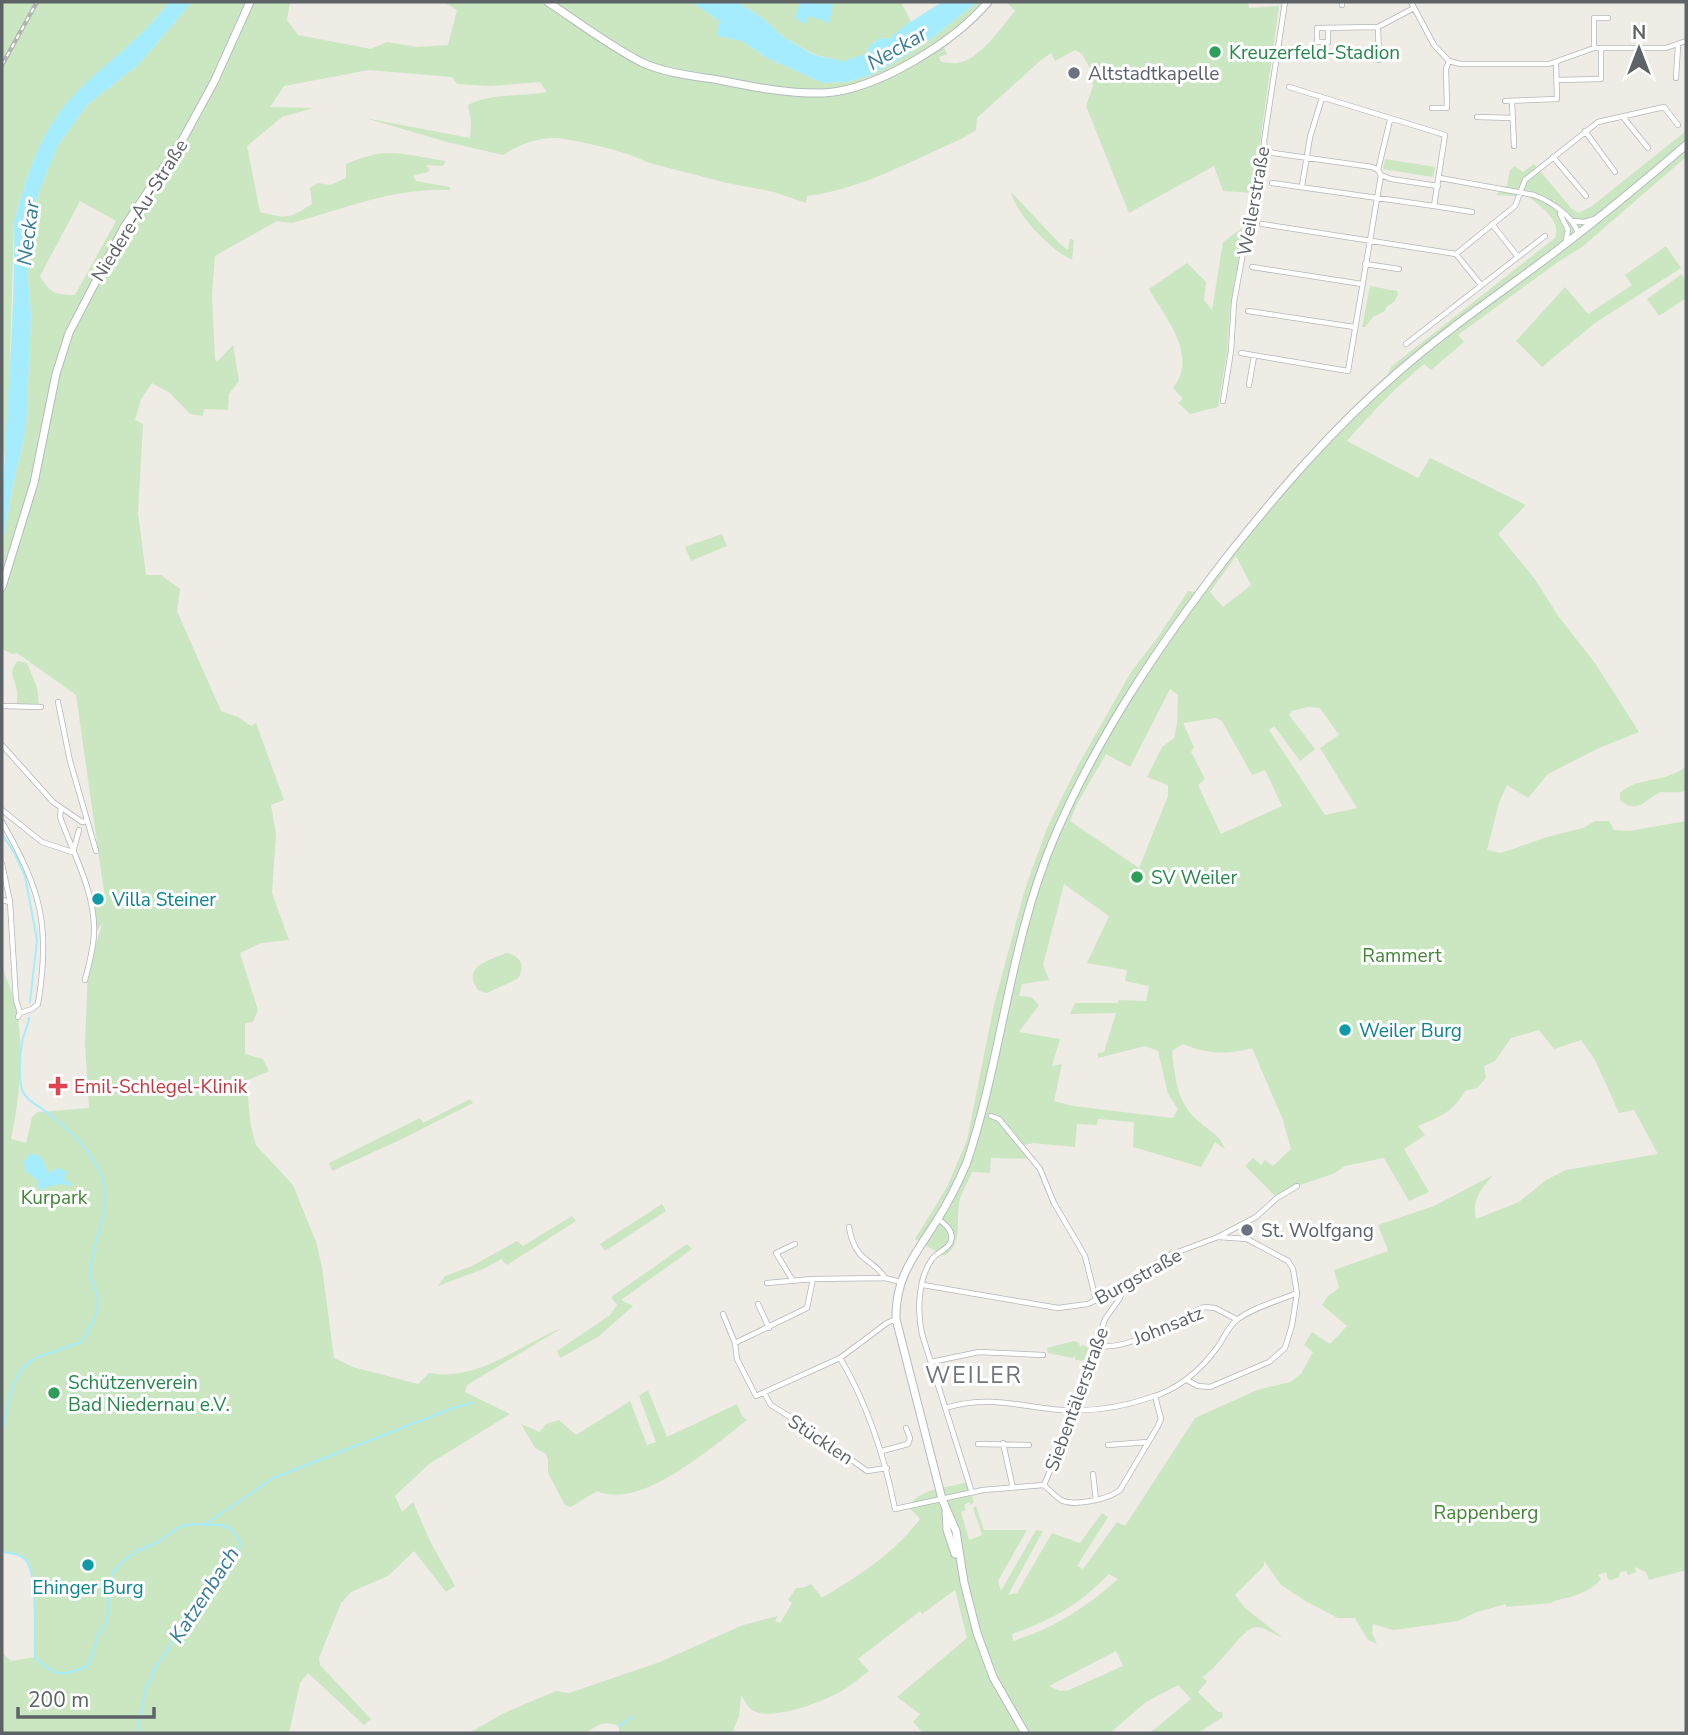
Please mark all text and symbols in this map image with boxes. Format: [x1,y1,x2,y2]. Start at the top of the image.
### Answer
north arrow [1604,14,1674,84]
water label: Neckar [862,19,933,76]
text: N [1632,20,1646,46]
place label: Kreuzerfeld-Stadion [1229,40,1400,66]
marker: Kreuzerfeld-Stadion [1207,44,1223,60]
place label: Altstadtkapelle [1088,61,1219,87]
marker: Altstadtkapelle [1066,65,1082,81]
street label: Niedere-Au-Straße [85,134,194,287]
street label: Weilerstraße [1232,144,1276,258]
water label: Neckar [10,198,46,267]
place label: SV Weiler [1151,865,1237,891]
marker: SV Weiler [1129,869,1145,885]
place label: Villa Steiner [111,887,216,913]
marker: Villa Steiner [90,891,106,907]
park label: Rammert [1362,943,1442,969]
place label: Weiler Burg [1359,1018,1462,1044]
marker: Weiler Burg [1337,1022,1353,1038]
place label: Emil-Schlegel-Klinik [74,1074,248,1100]
marker: Emil-Schlegel-Klinik [48,1076,68,1096]
park label: Kurpark [21,1185,88,1211]
place label: St. Wolfgang [1261,1218,1374,1244]
marker: St. Wolfgang [1239,1222,1255,1238]
street label: Burgstraße [1090,1242,1187,1311]
street label: Johnsatz [1129,1300,1207,1352]
street label: Siebentälerstraße [1039,1324,1115,1475]
district label: WEILER [925,1360,1023,1391]
place label: Schützenverein Bad Niedernau e.V. [68,1370,230,1418]
marker: Schützenverein Bad Niedernau e.V. [46,1385,62,1401]
street label: Stücklen [783,1408,858,1471]
park label: Rappenberg [1434,1500,1538,1526]
water label: Katzenbach [163,1542,245,1648]
marker: Ehinger Burg [80,1557,96,1573]
place label: Ehinger Burg [32,1575,144,1601]
scale bar [18,1676,154,1720]
text: 200 m [28,1686,89,1714]

